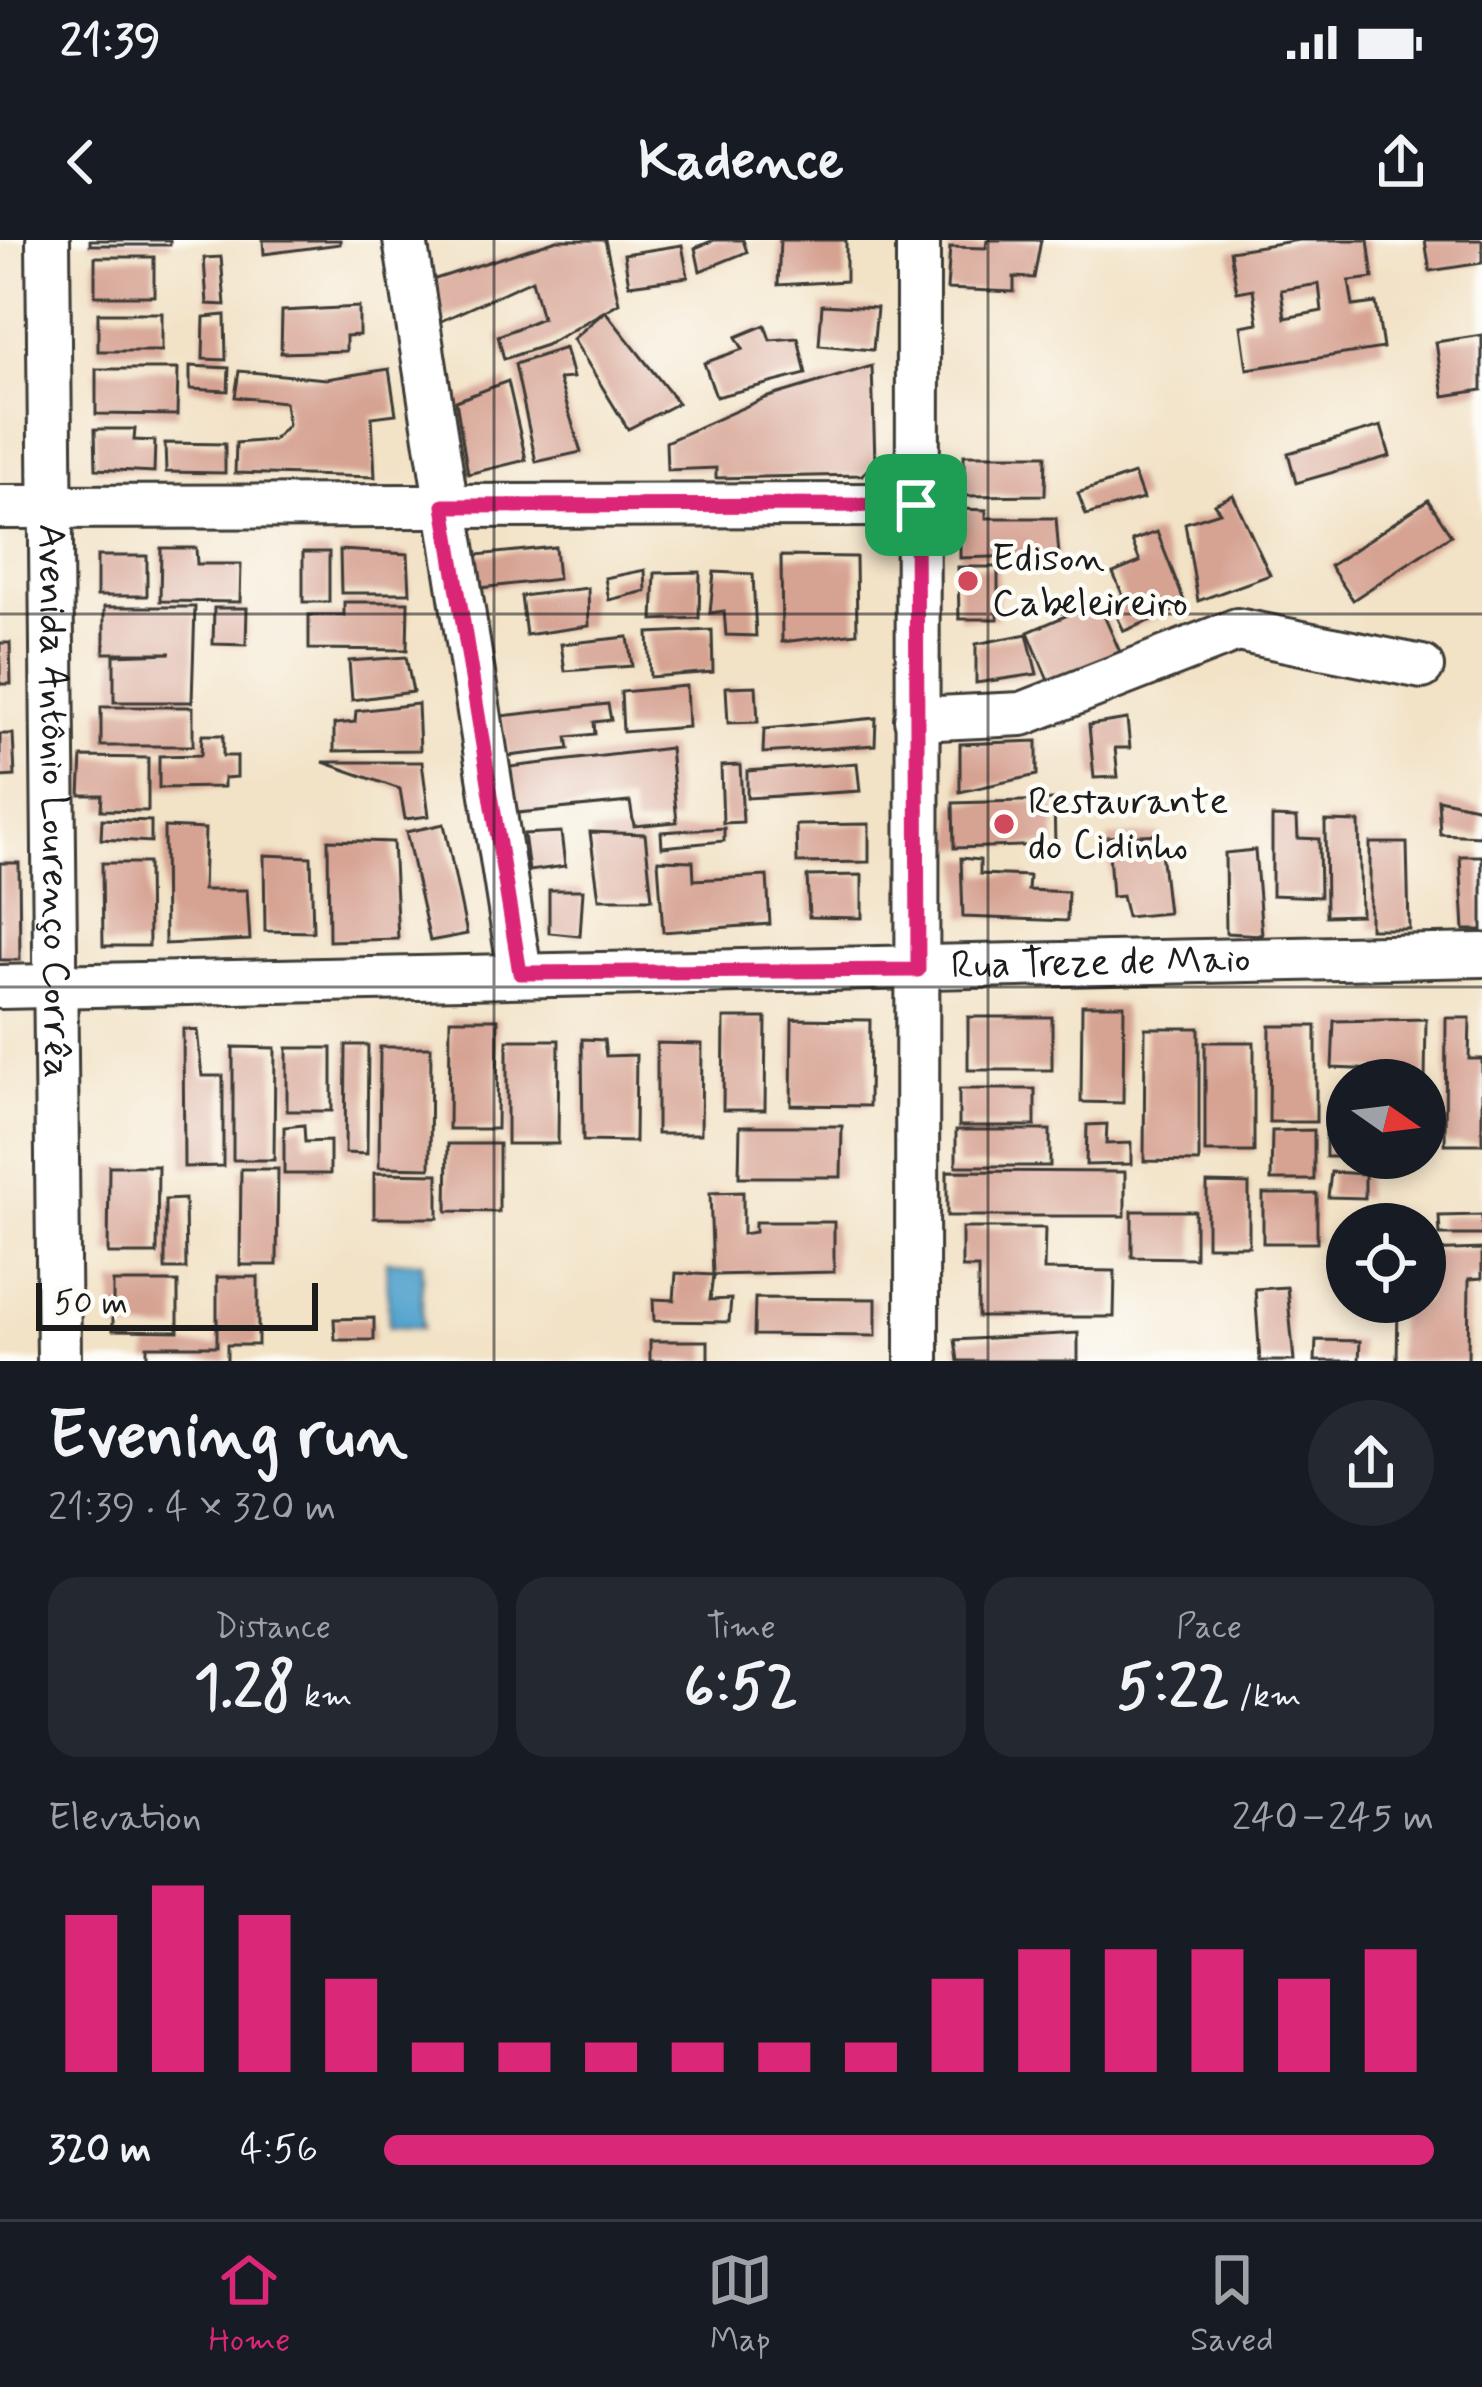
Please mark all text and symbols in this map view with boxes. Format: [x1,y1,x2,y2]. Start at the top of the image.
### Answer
text: 21:39 [60,13,161,72]
text: Kadence [638,127,844,198]
icon: back [48,129,114,195]
icon: share [1368,129,1434,195]
pin [865,454,967,556]
icon: arrive [883,472,949,538]
street label: Avenida Antônio Lourenço Corrêa [25,523,82,1079]
place label: Edison Cabeleireiro [992,534,1188,630]
marker: Edison Cabeleireiro [955,568,981,594]
place label: Restaurante do Cidinho [1028,777,1229,873]
marker: Restaurante do Cidinho [991,811,1017,837]
street label: Rua Treze de Maio [950,935,1251,992]
north arrow [1326,1059,1446,1179]
map controls [1326,1059,1446,1323]
button: locate [1326,1203,1446,1323]
scale bar [36,1277,318,1330]
text: 50 m [54,1282,128,1326]
text: Evening run [48,1395,408,1481]
button: share [1308,1400,1434,1526]
text: 21:39 · 4 × 320 m [48,1483,336,1534]
text: Distance [215,1606,331,1650]
text: Time [706,1606,776,1650]
text: Pace [1176,1606,1242,1650]
text: 1.28 [194,1650,295,1729]
text: 6:52 [684,1650,798,1729]
text: 5:22 [1117,1650,1230,1729]
text: km [295,1675,352,1719]
text: /km [1230,1675,1301,1719]
text: Elevation [48,1793,202,1844]
text: 240–245 m [1232,1793,1434,1844]
text: 320 m [48,2125,151,2176]
text: 4:56 [240,2125,318,2176]
tab: Home [208,2247,290,2363]
tab: Map [707,2247,773,2363]
tab: Saved [1190,2247,1274,2363]

